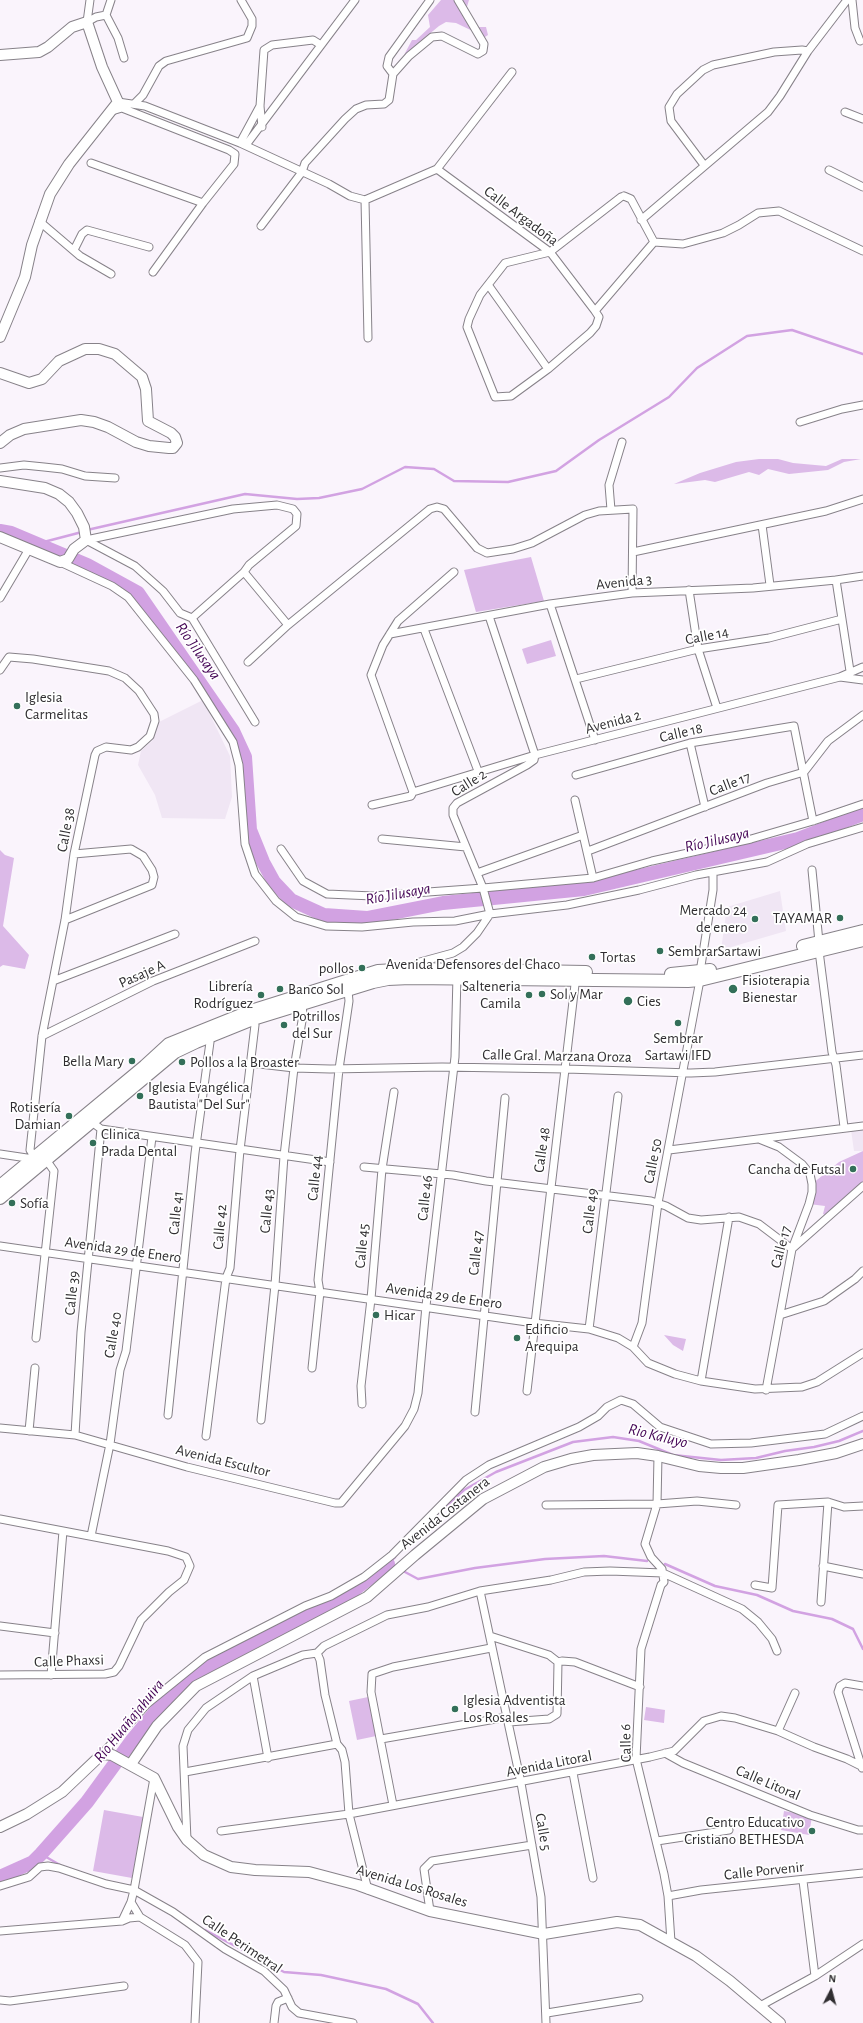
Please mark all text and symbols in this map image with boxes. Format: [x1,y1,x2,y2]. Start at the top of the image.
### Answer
street label: Calle Argadoña [480,182,562,250]
street label: Avenida 3 [595,570,653,594]
water label: Río Jilusaya [171,619,225,683]
street label: Calle 14 [684,623,730,649]
place label: Iglesia Carmelitas [25,688,88,723]
marker: Iglesia Carmelitas [12,701,22,711]
street label: Avenida 2 [583,706,643,738]
street label: Calle 18 [658,719,704,747]
street label: Calle 2 [448,765,490,801]
street label: Calle 17 [707,768,753,800]
street label: Calle 38 [53,806,79,854]
water label: Río Jilusaya [683,823,751,857]
water label: Río Jilusaya [364,879,432,909]
place label: Mercado 24 de enero [680,901,747,936]
place label: TAYAMAR [773,909,832,927]
marker: TAYAMAR [835,913,845,923]
marker: Mercado 24 de enero [750,914,760,924]
place label: SembrarSartawi [668,942,761,960]
marker: SembrarSartawi [655,946,665,956]
place label: Tortas [600,948,636,966]
marker: Tortas [587,952,597,962]
street label: Avenida Defensores del Chaco [386,955,560,973]
street label: Pasaje A [116,956,168,992]
place label: pollos [319,959,354,977]
marker: pollos [357,963,367,973]
place label: Fisioterapia Bienestar [742,971,810,1006]
place label: Librería Rodríguez [194,977,253,1012]
place label: Salteneria Camila [462,977,521,1012]
place label: Banco Sol [288,980,344,998]
marker: Fisioterapia Bienestar [727,983,739,995]
marker: Banco Sol [275,984,285,994]
place label: Sol y Mar [550,985,603,1003]
marker: Sol y Mar [537,989,547,999]
marker: Librería Rodríguez [256,990,266,1000]
marker: Salteneria Camila [524,990,534,1000]
place label: Cies [637,992,661,1010]
marker: Cies [622,995,634,1007]
place label: Potrillos del Sur [292,1007,340,1042]
marker: Sembrar Sartawi IFD [673,1018,683,1028]
marker: Potrillos del Sur [279,1020,289,1030]
place label: Sembrar Sartawi IFD [645,1029,711,1064]
street label: Calle Gral. Marzana Oroza [482,1046,632,1066]
place label: Bella Mary [62,1052,124,1070]
place label: Pollos a la Broaster [190,1053,299,1071]
marker: Bella Mary [127,1056,137,1066]
marker: Pollos a la Broaster [177,1057,187,1067]
place label: Iglesia Evangélica Bautista "Del Sur" [148,1078,250,1113]
marker: Iglesia Evangélica Bautista "Del Sur" [135,1091,145,1101]
place label: Rotisería Damian [10,1098,61,1133]
marker: Rotisería Damian [64,1111,74,1121]
place label: Clinica Prada Dental [101,1125,177,1160]
street label: Calle 48 [530,1126,554,1174]
street label: Calle 50 [640,1137,666,1185]
marker: Clinica Prada Dental [88,1138,98,1148]
street label: Calle 44 [304,1154,326,1202]
place label: Cancha de Futsal [748,1160,845,1178]
marker: Cancha de Futsal [848,1164,858,1174]
street label: Calle 46 [414,1174,436,1222]
street label: Calle 49 [578,1187,602,1235]
street label: Calle 43 [256,1188,278,1234]
street label: Calle 41 [165,1190,187,1236]
place label: Sofía [20,1194,49,1212]
marker: Sofía [7,1198,17,1208]
street label: Calle 42 [209,1204,231,1250]
street label: Calle 45 [351,1223,373,1269]
street label: Calle 17 [767,1224,795,1270]
street label: Calle 47 [465,1230,487,1276]
street label: Avenida 29 de Enero [64,1233,182,1267]
street label: Calle 39 [61,1270,83,1316]
street label: Avenida 29 de Enero [385,1279,503,1313]
place label: Hicar [384,1306,415,1324]
street label: Calle 40 [100,1310,126,1360]
marker: Hicar [371,1310,381,1320]
place label: Edificio Arequipa [525,1320,579,1355]
marker: Edificio Arequipa [512,1333,522,1343]
water label: Rio Kaluyo [626,1419,690,1453]
street label: Avenida Escultor [174,1441,272,1481]
street label: Avenida Costanera [397,1473,493,1553]
street label: Calle Phaxsi [34,1651,104,1671]
water label: Río Huañajahuira [90,1675,168,1767]
place label: Iglesia Adventista Los Rosales [463,1691,566,1726]
marker: Iglesia Adventista Los Rosales [450,1704,460,1714]
street label: Calle 6 [617,1724,635,1762]
street label: Avenida Litoral [505,1747,593,1781]
street label: Calle Litoral [733,1761,803,1805]
street label: Calle 5 [531,1812,555,1852]
place label: Centro Educativo Cristiano BETHESDA [684,1813,804,1848]
marker: Centro Educativo Cristiano BETHESDA [807,1826,817,1836]
street label: Calle Porvenir [723,1858,805,1884]
street label: Avenida Los Rosales [354,1861,470,1911]
street label: Calle Perimetral [198,1911,286,1977]
north arrow [811,1971,851,2011]
text: N [828,1973,837,1984]

